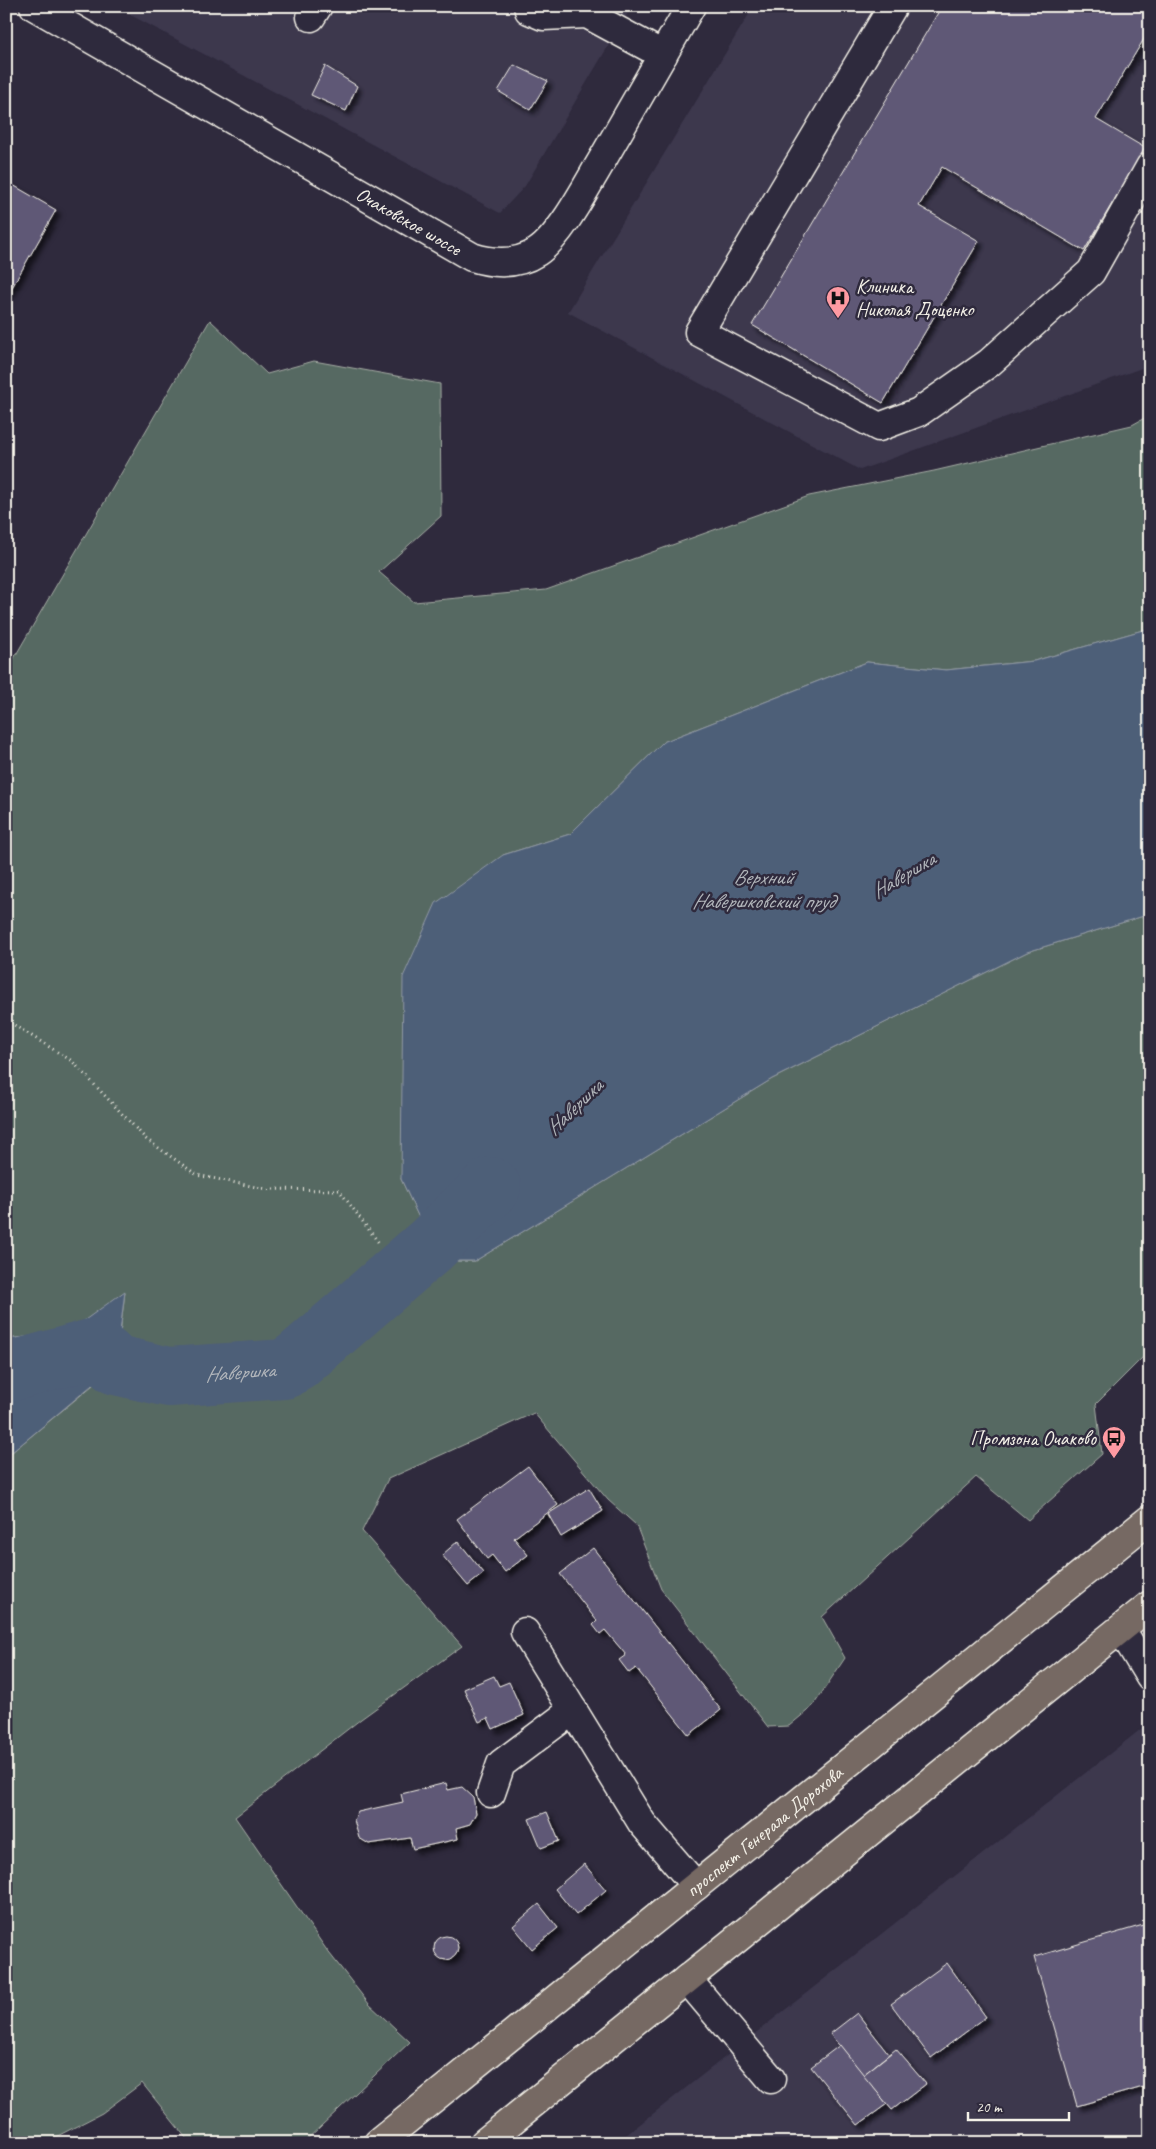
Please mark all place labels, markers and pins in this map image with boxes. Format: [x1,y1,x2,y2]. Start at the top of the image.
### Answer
place label: Клиника Николая Доценко [856,274,975,322]
hospital icon: Клиника Николая Доценко [825,285,851,319]
bus stop icon: Промзона Очаково [1101,1425,1127,1459]
place label: Промзона Очаково [970,1426,1097,1451]

